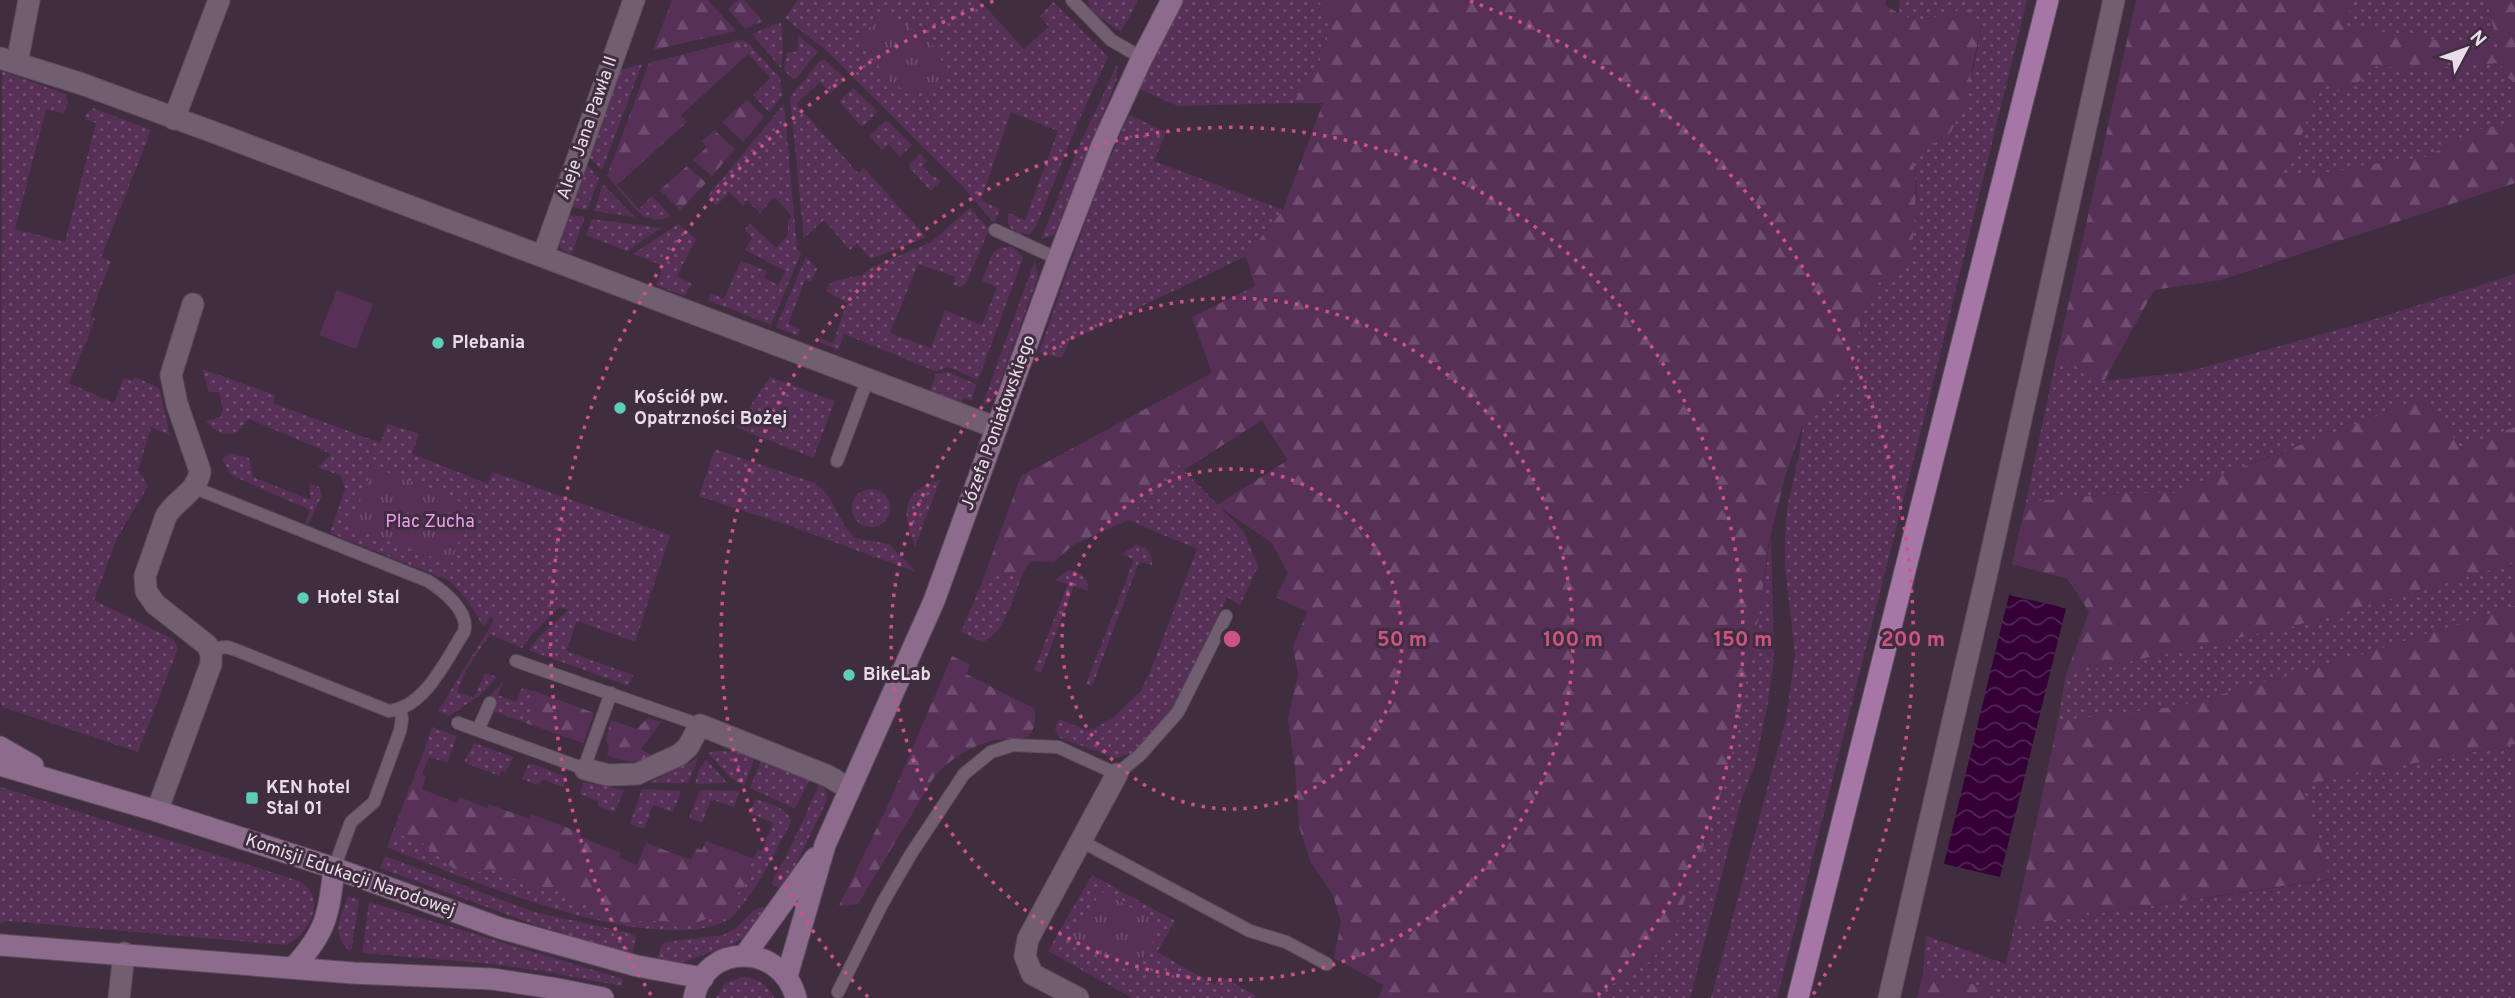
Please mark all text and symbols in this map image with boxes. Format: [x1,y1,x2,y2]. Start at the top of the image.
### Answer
north arrow [2431,14,2501,84]
text: N [2464,26,2491,52]
street label: Aleje Jana Pawła II [553,53,623,203]
place label: Plebania [452,332,525,355]
street label: Józefa Poniatowskiego [957,332,1041,514]
marker: Plebania [430,335,446,351]
place label: Kościół pw. Opatrzności Bożej [634,387,787,431]
marker: Kościół pw. Opatrzności Bożej [612,400,628,416]
park label: Plac Zucha [385,511,475,534]
place label: Hotel Stal [317,587,400,610]
marker: Hotel Stal [295,590,311,606]
centre of rings [1220,627,1244,651]
text: 50 m [1377,627,1427,654]
text: 100 m [1543,627,1603,654]
text: 150 m [1714,627,1772,654]
text: 200 m [1881,627,1945,654]
place label: BikeLab [863,664,931,687]
marker: BikeLab [841,667,857,683]
place label: KEN hotel Stal 01 [266,777,350,821]
marker: KEN hotel Stal 01 [244,790,260,806]
street label: Komisji Edukacji Narodowej [242,829,458,923]

